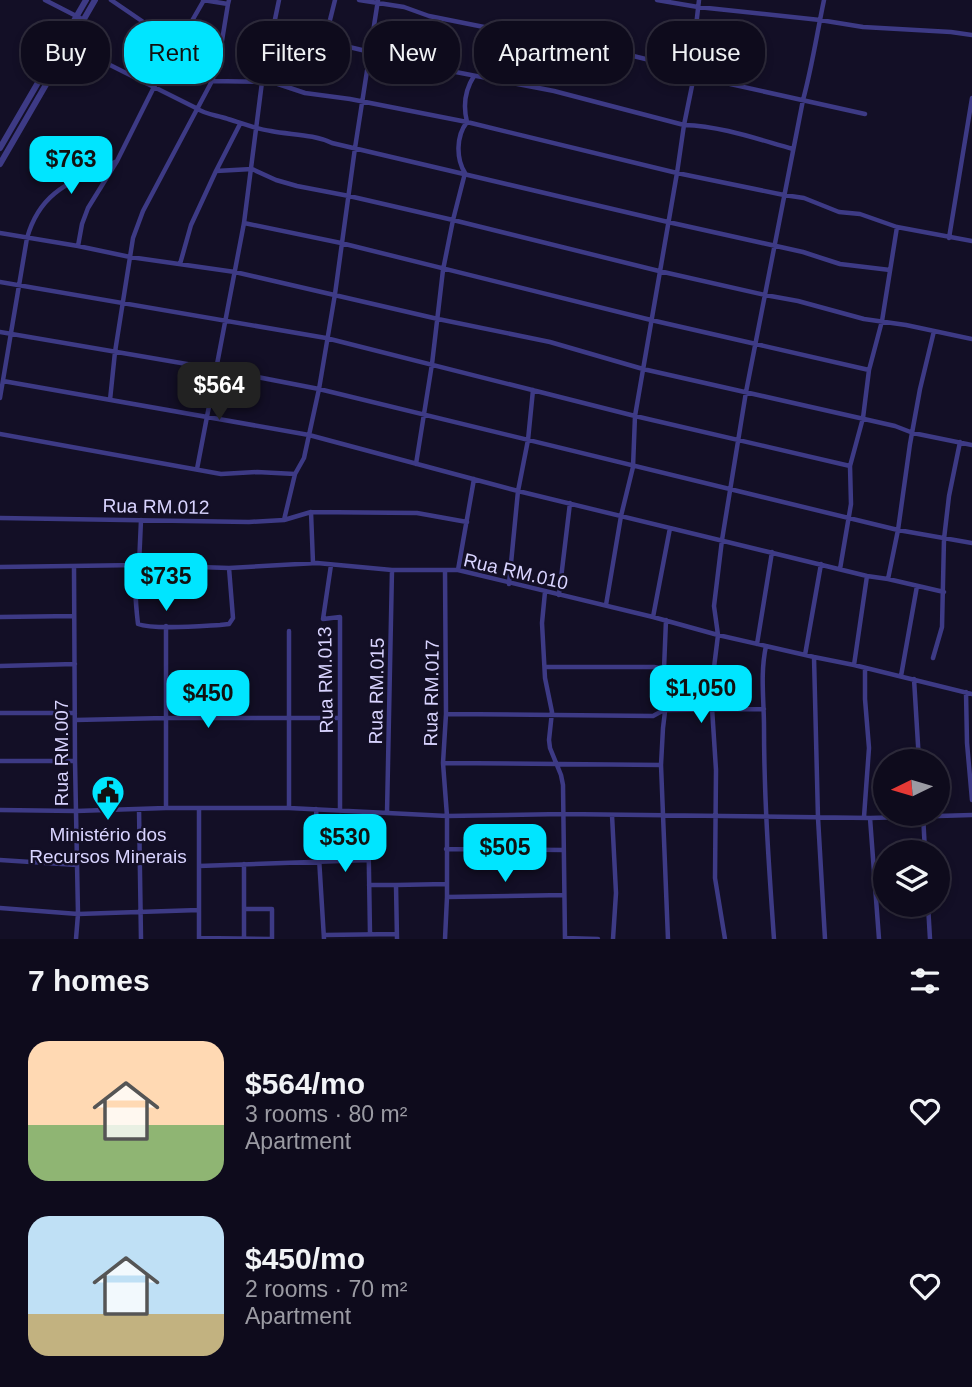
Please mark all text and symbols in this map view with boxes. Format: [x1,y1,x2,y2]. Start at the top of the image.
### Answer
chip: Buy [21,21,110,84]
chip: Rent [124,21,223,84]
chip: Filters [237,21,350,84]
chip: New [364,21,460,84]
chip: Apartment [474,21,633,84]
chip: House [647,21,765,84]
pin: $763 [30,136,112,196]
text: $763 [45,146,97,172]
pin: $564 [178,362,260,422]
text: $564 [193,372,245,398]
street label: Rua RM.012 [102,495,210,518]
street label: Rua RM.010 [462,549,570,594]
pin: $735 [125,554,207,613]
text: $735 [140,563,192,589]
street label: Rua RM.013 [314,626,337,734]
street label: Rua RM.015 [365,637,388,745]
street label: Rua RM.017 [420,639,443,747]
pin: $1,050 [644,666,758,725]
pin: $450 [167,670,249,730]
text: $1,050 [666,675,736,701]
text: $450 [182,680,234,706]
street label: Rua RM.007 [51,700,72,806]
north arrow [873,749,950,826]
map controls [873,749,950,917]
public building icon: Ministério dos Recursos Minerais [89,773,127,822]
pin: $530 [304,814,386,874]
place label: Ministério dos Recursos Minerais [29,824,187,867]
text: $530 [319,824,371,850]
pin: $505 [464,824,546,884]
text: $505 [479,834,531,860]
button: layers [873,840,950,917]
icon: filters [906,962,944,1000]
text: 7 homes [28,964,150,997]
text: $564/mo [245,1067,365,1100]
icon: home [84,1069,168,1153]
icon: heart [906,1092,944,1130]
text: 3 rooms · 80 m² [245,1101,407,1127]
text: Apartment [245,1128,351,1154]
text: $450/mo [245,1242,365,1275]
icon: home [84,1244,168,1328]
icon: heart [906,1267,944,1305]
text: 2 rooms · 70 m² [245,1276,407,1302]
text: Apartment [245,1303,351,1329]

